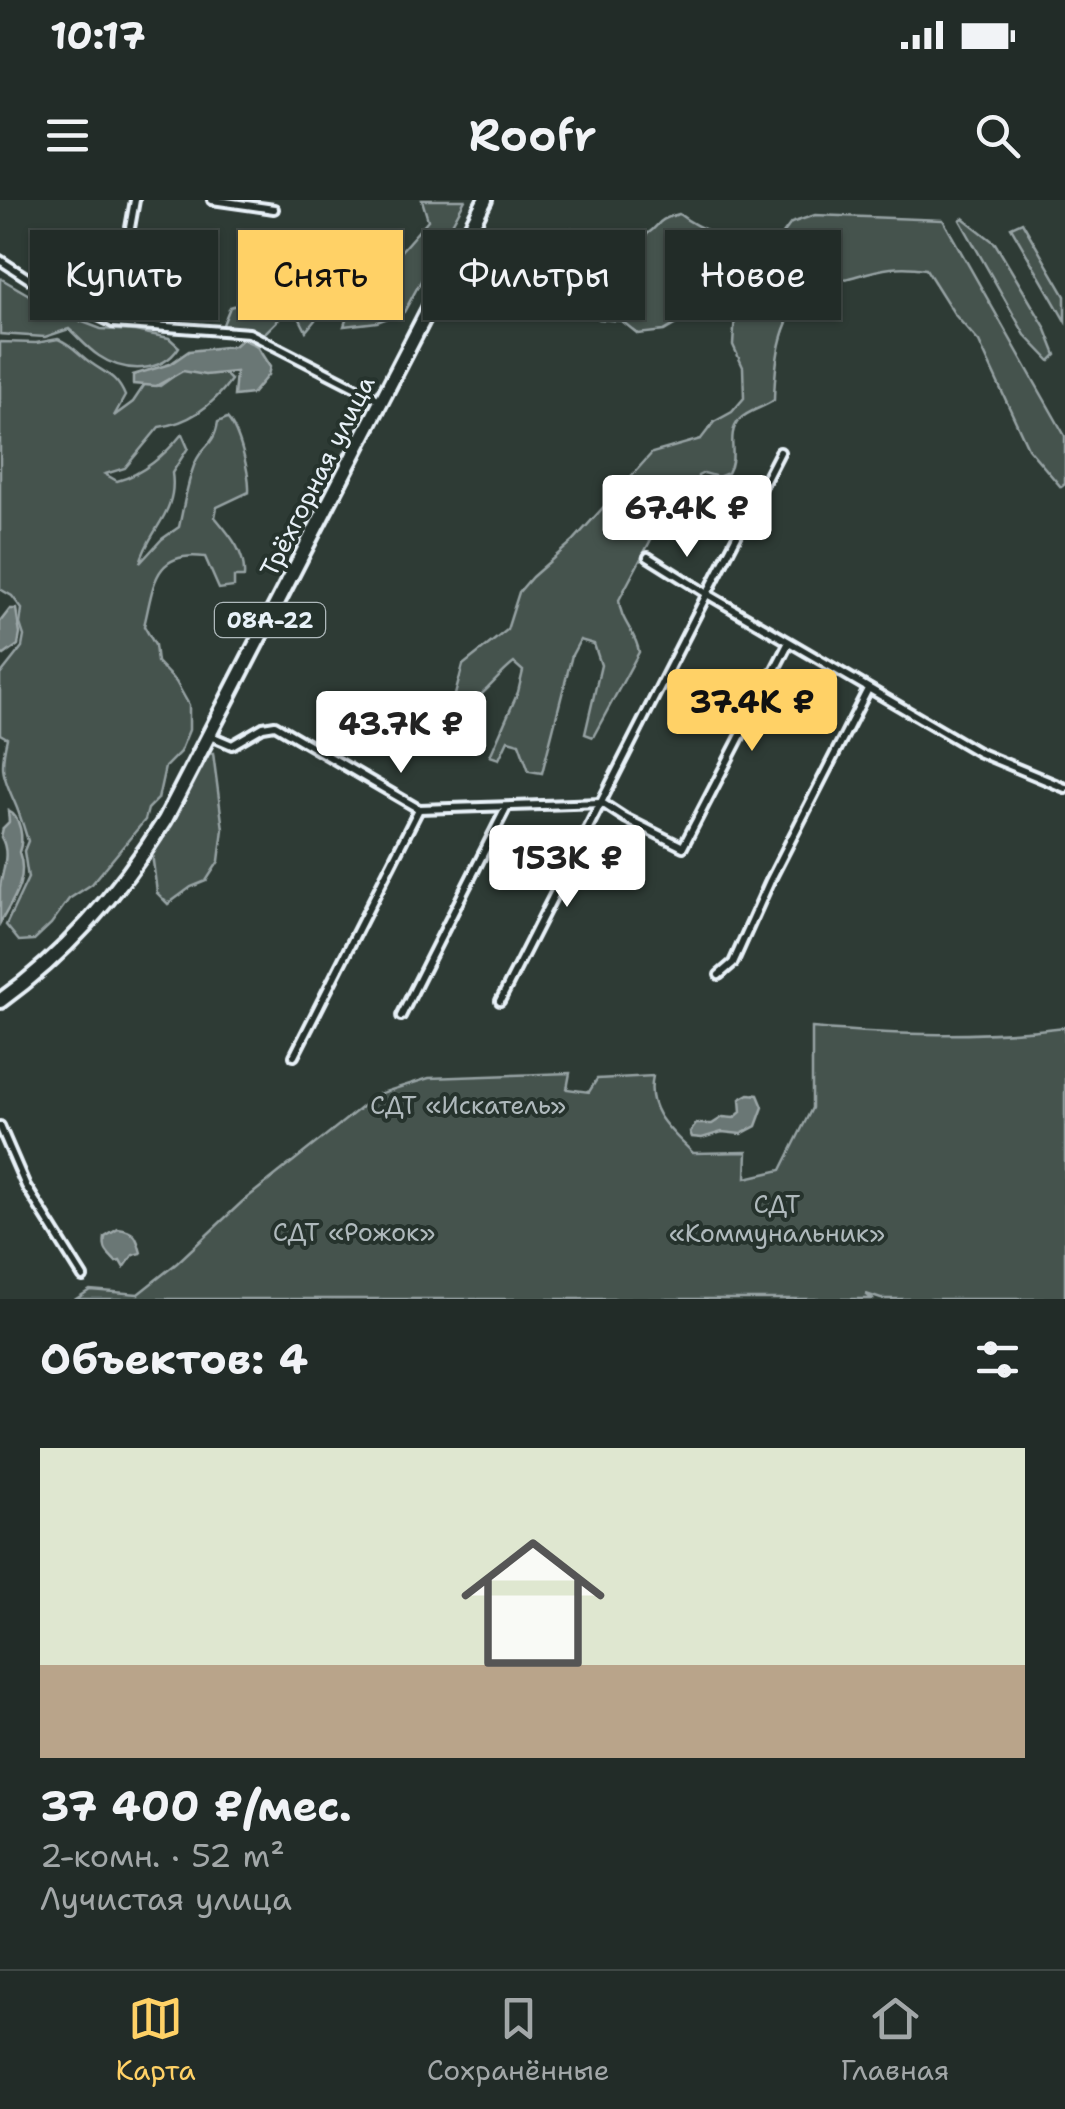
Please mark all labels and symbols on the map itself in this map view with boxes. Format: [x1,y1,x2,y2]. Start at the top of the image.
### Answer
street label: Трёхгорная улица [252,369,383,582]
pin: 67.4K ₽ [595,475,779,560]
road number: 08А-22 [215,603,325,637]
pin: 37.4K ₽ [660,669,844,754]
pin: 43.7K ₽ [309,691,493,776]
pin: 153K ₽ [486,825,648,910]
park label: СДТ «Искатель» [370,1088,566,1122]
park label: СДТ «Коммунальник» [669,1187,885,1250]
park label: СДТ «Рожок» [273,1215,435,1249]

